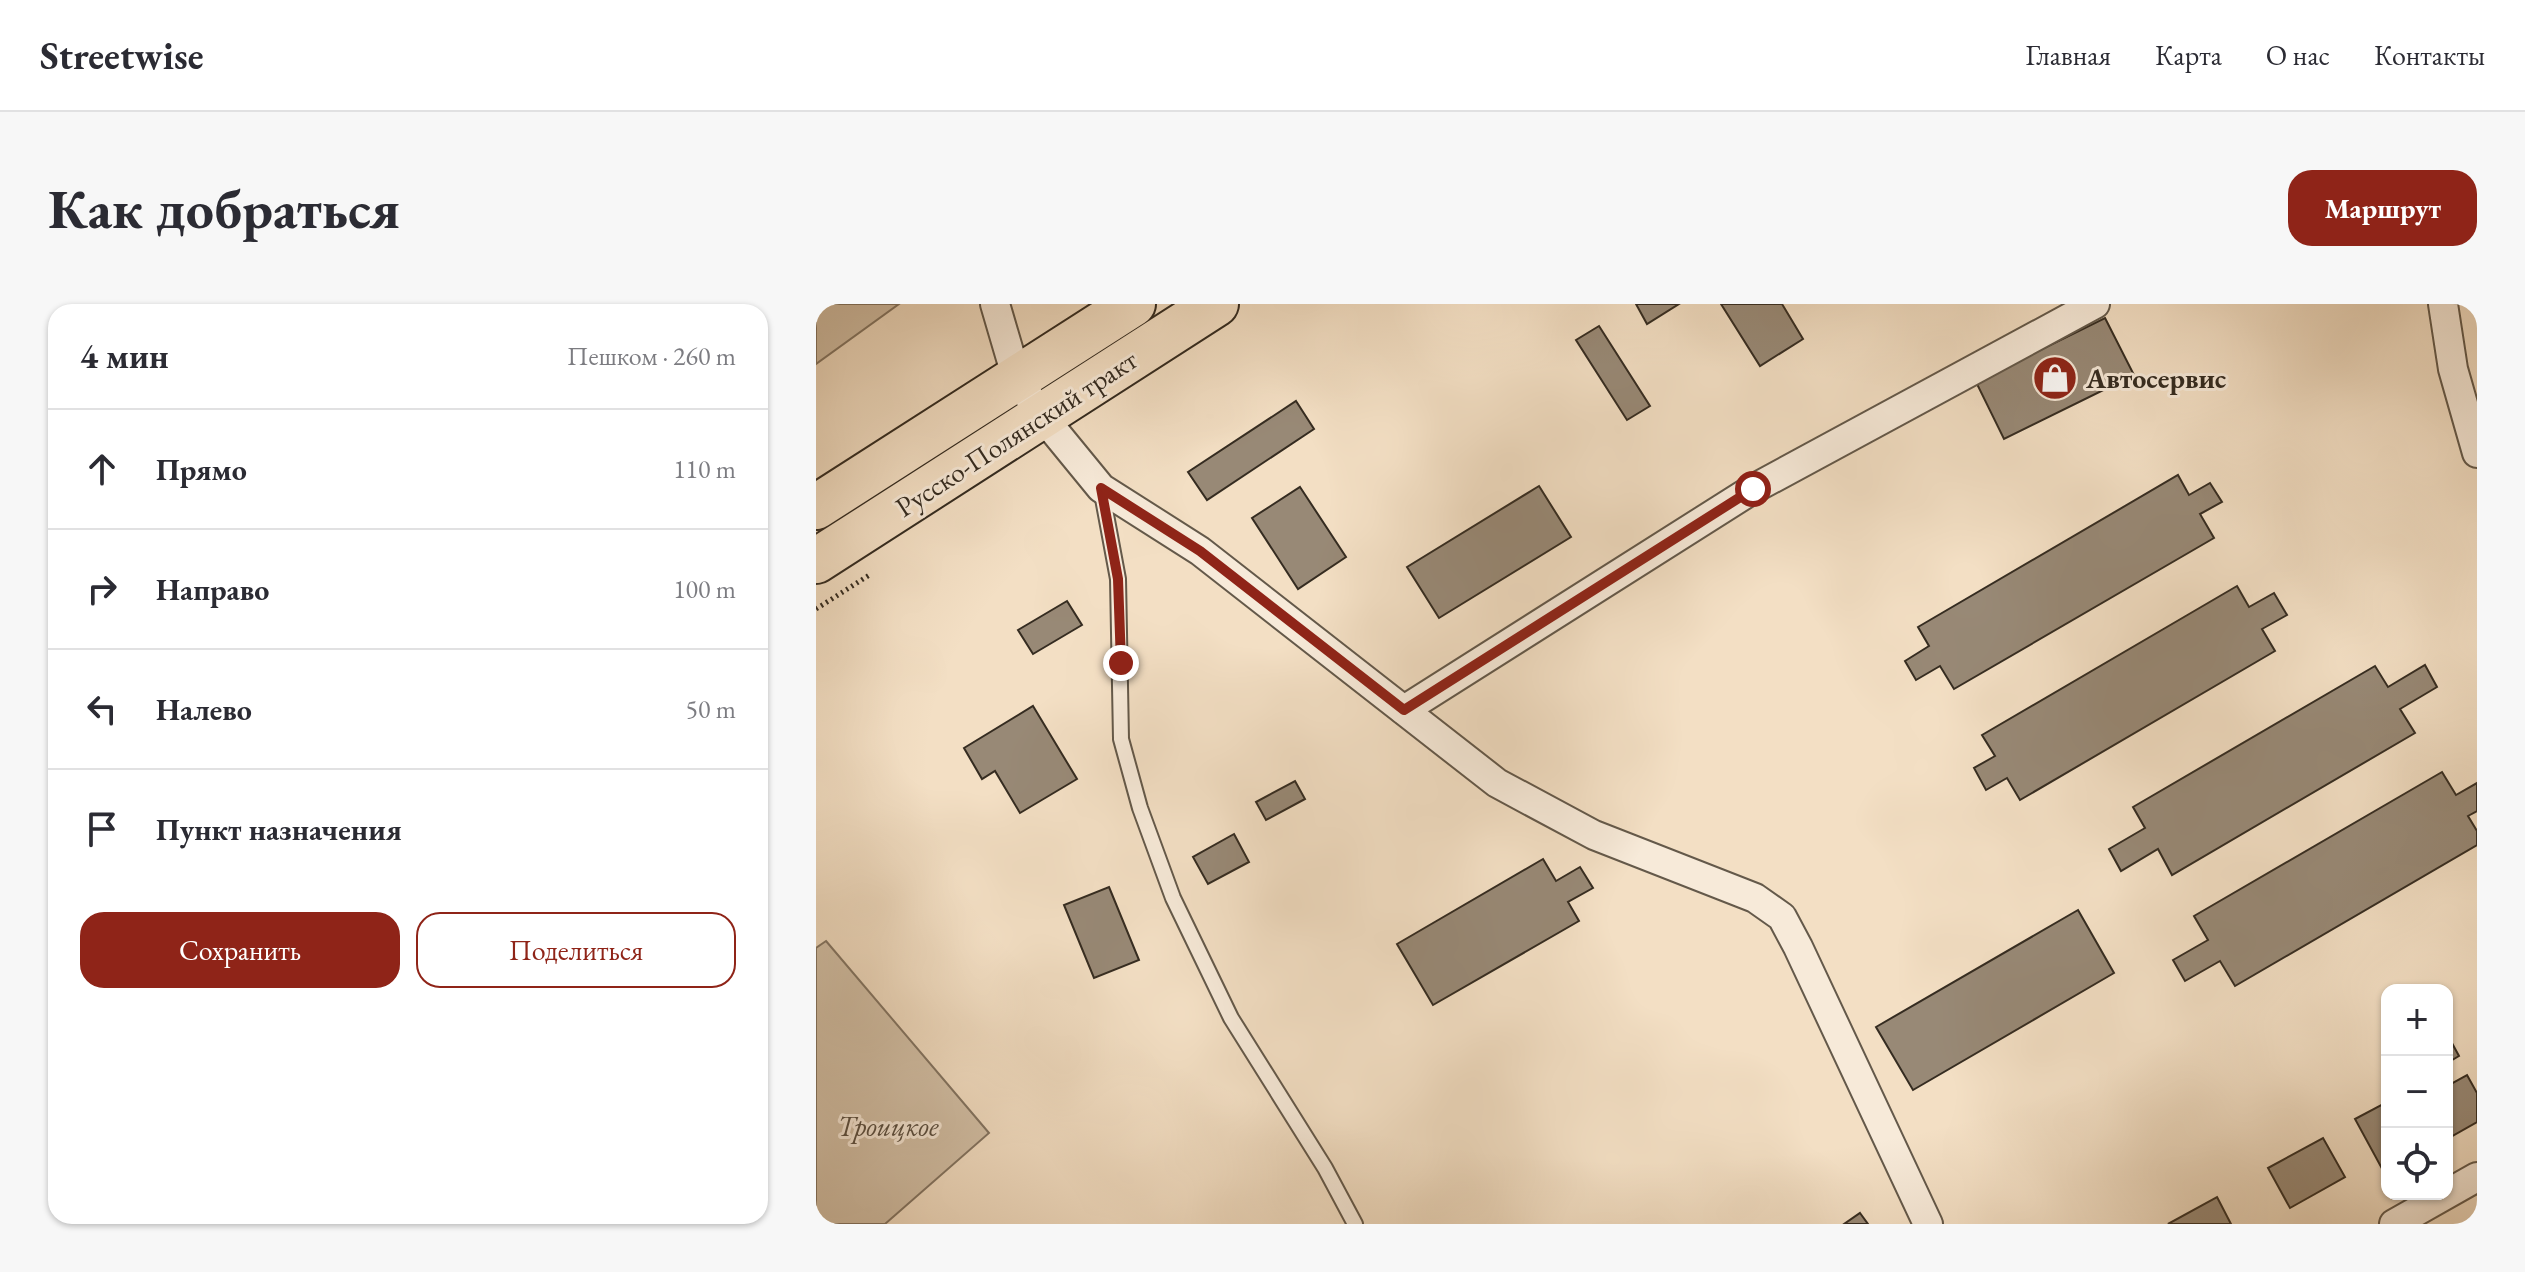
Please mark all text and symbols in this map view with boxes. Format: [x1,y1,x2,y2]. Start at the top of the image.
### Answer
text: Streetwise [40,31,203,80]
text: Главная [2026,37,2111,73]
text: Карта [2155,37,2222,73]
text: О нас [2266,37,2330,73]
text: Контакты [2374,37,2485,73]
button: Маршрут [2288,170,2477,246]
text: Как добраться [48,172,400,245]
text: 4 мин [80,334,169,378]
text: Пешком · 260 m [567,339,736,373]
street label: Русско-Полянский тракт [888,341,1144,525]
shop icon: Автосервис [2031,354,2079,402]
place label: Автосервис [2085,360,2226,396]
icon: ahead [80,447,124,491]
text: Прямо [156,450,247,489]
text: 110 m [673,452,736,486]
route start [1735,471,1771,507]
icon: right [80,567,124,611]
text: Направо [156,570,269,609]
text: 100 m [673,572,736,606]
route end [1103,645,1139,681]
icon: left [80,687,124,731]
text: Налево [156,690,252,729]
text: 50 m [686,692,736,726]
icon: arrive [80,807,124,851]
text: Пункт назначения [156,810,402,849]
button: Сохранить [80,912,400,988]
button: Поделиться [416,912,736,988]
map controls [2381,984,2453,1200]
button: + [2381,984,2453,1056]
button: − [2381,1056,2453,1128]
park label: Троицкое [838,1108,939,1144]
button: locate [2381,1128,2453,1200]

